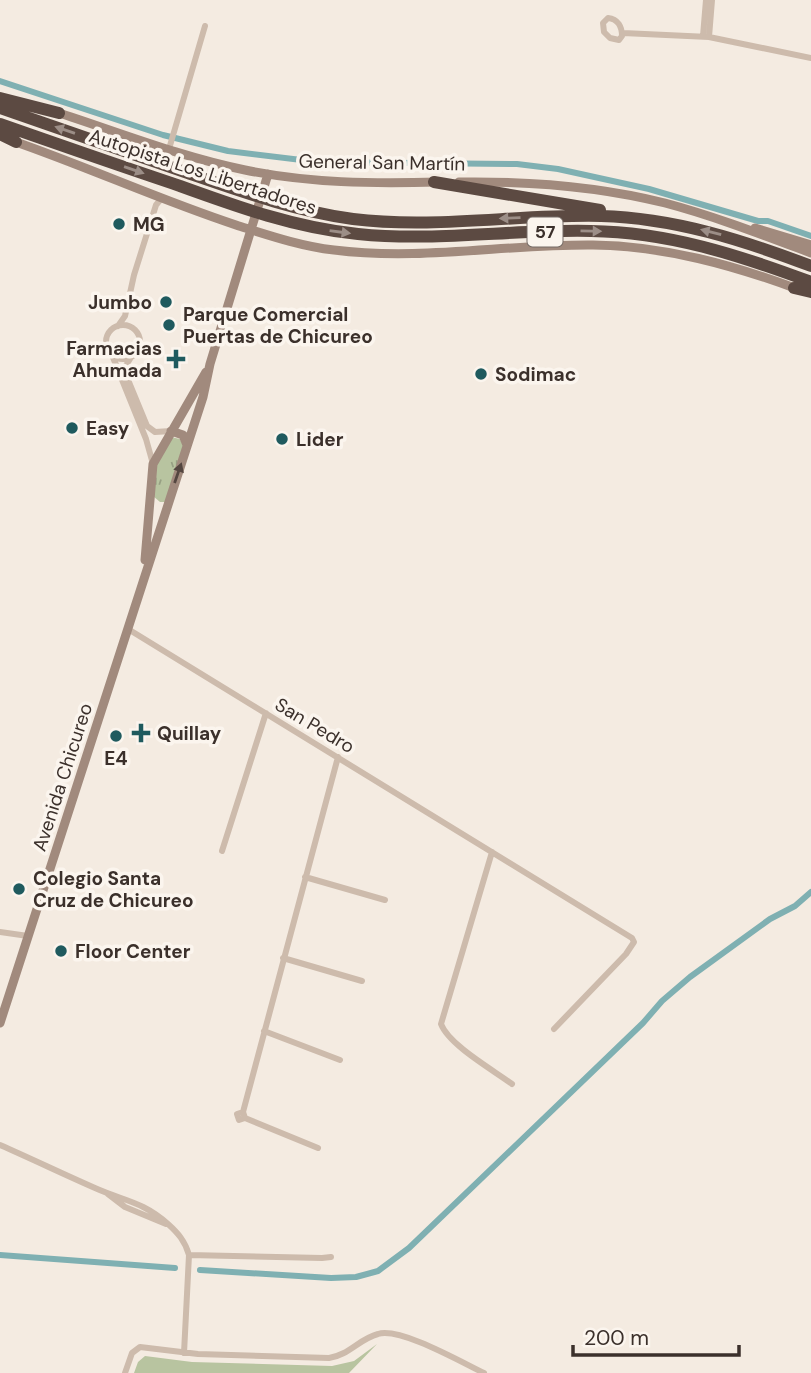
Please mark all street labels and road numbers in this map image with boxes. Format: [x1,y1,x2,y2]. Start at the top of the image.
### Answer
street label: Autopista Los Libertadores [86,123,320,220]
street label: General San Martín [298,149,466,176]
road number: 57 [528,218,562,246]
street label: San Pedro [270,692,359,759]
street label: Avenida Chicureo [27,700,98,854]

